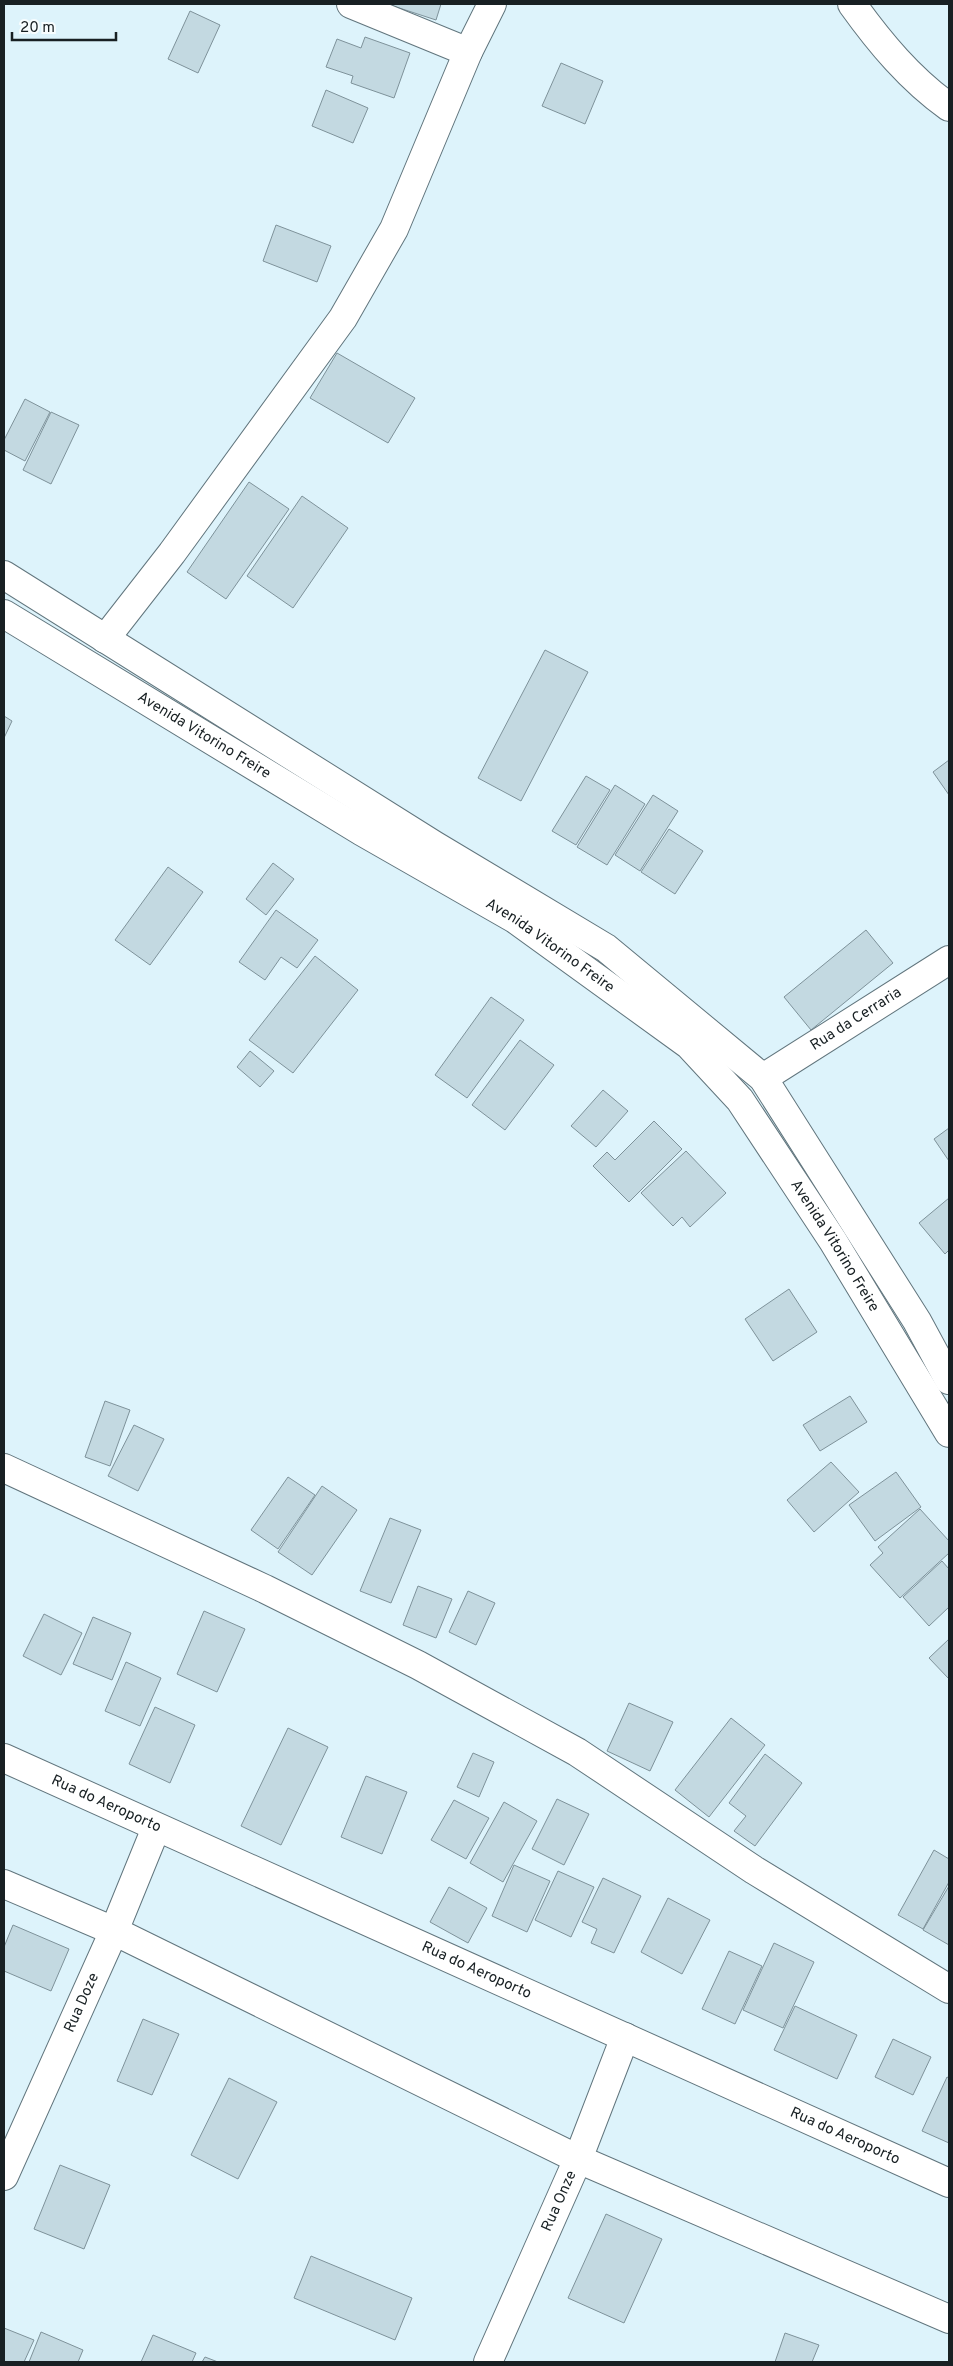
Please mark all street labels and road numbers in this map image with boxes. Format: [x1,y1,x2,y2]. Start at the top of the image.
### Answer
street label: Avenida Vitorino Freire [134,688,274,783]
street label: Avenida Vitorino Freire [482,895,618,997]
street label: Rua da Cerraria [807,983,905,1055]
street label: Avenida Vitorino Freire [786,1176,883,1316]
street label: Rua do Aeroporto [48,1771,164,1837]
street label: Rua do Aeroporto [418,1937,534,2003]
street label: Rua Doze [60,1970,104,2036]
street label: Rua do Aeroporto [787,2103,903,2169]
street label: Rua Onze [538,2168,581,2235]

